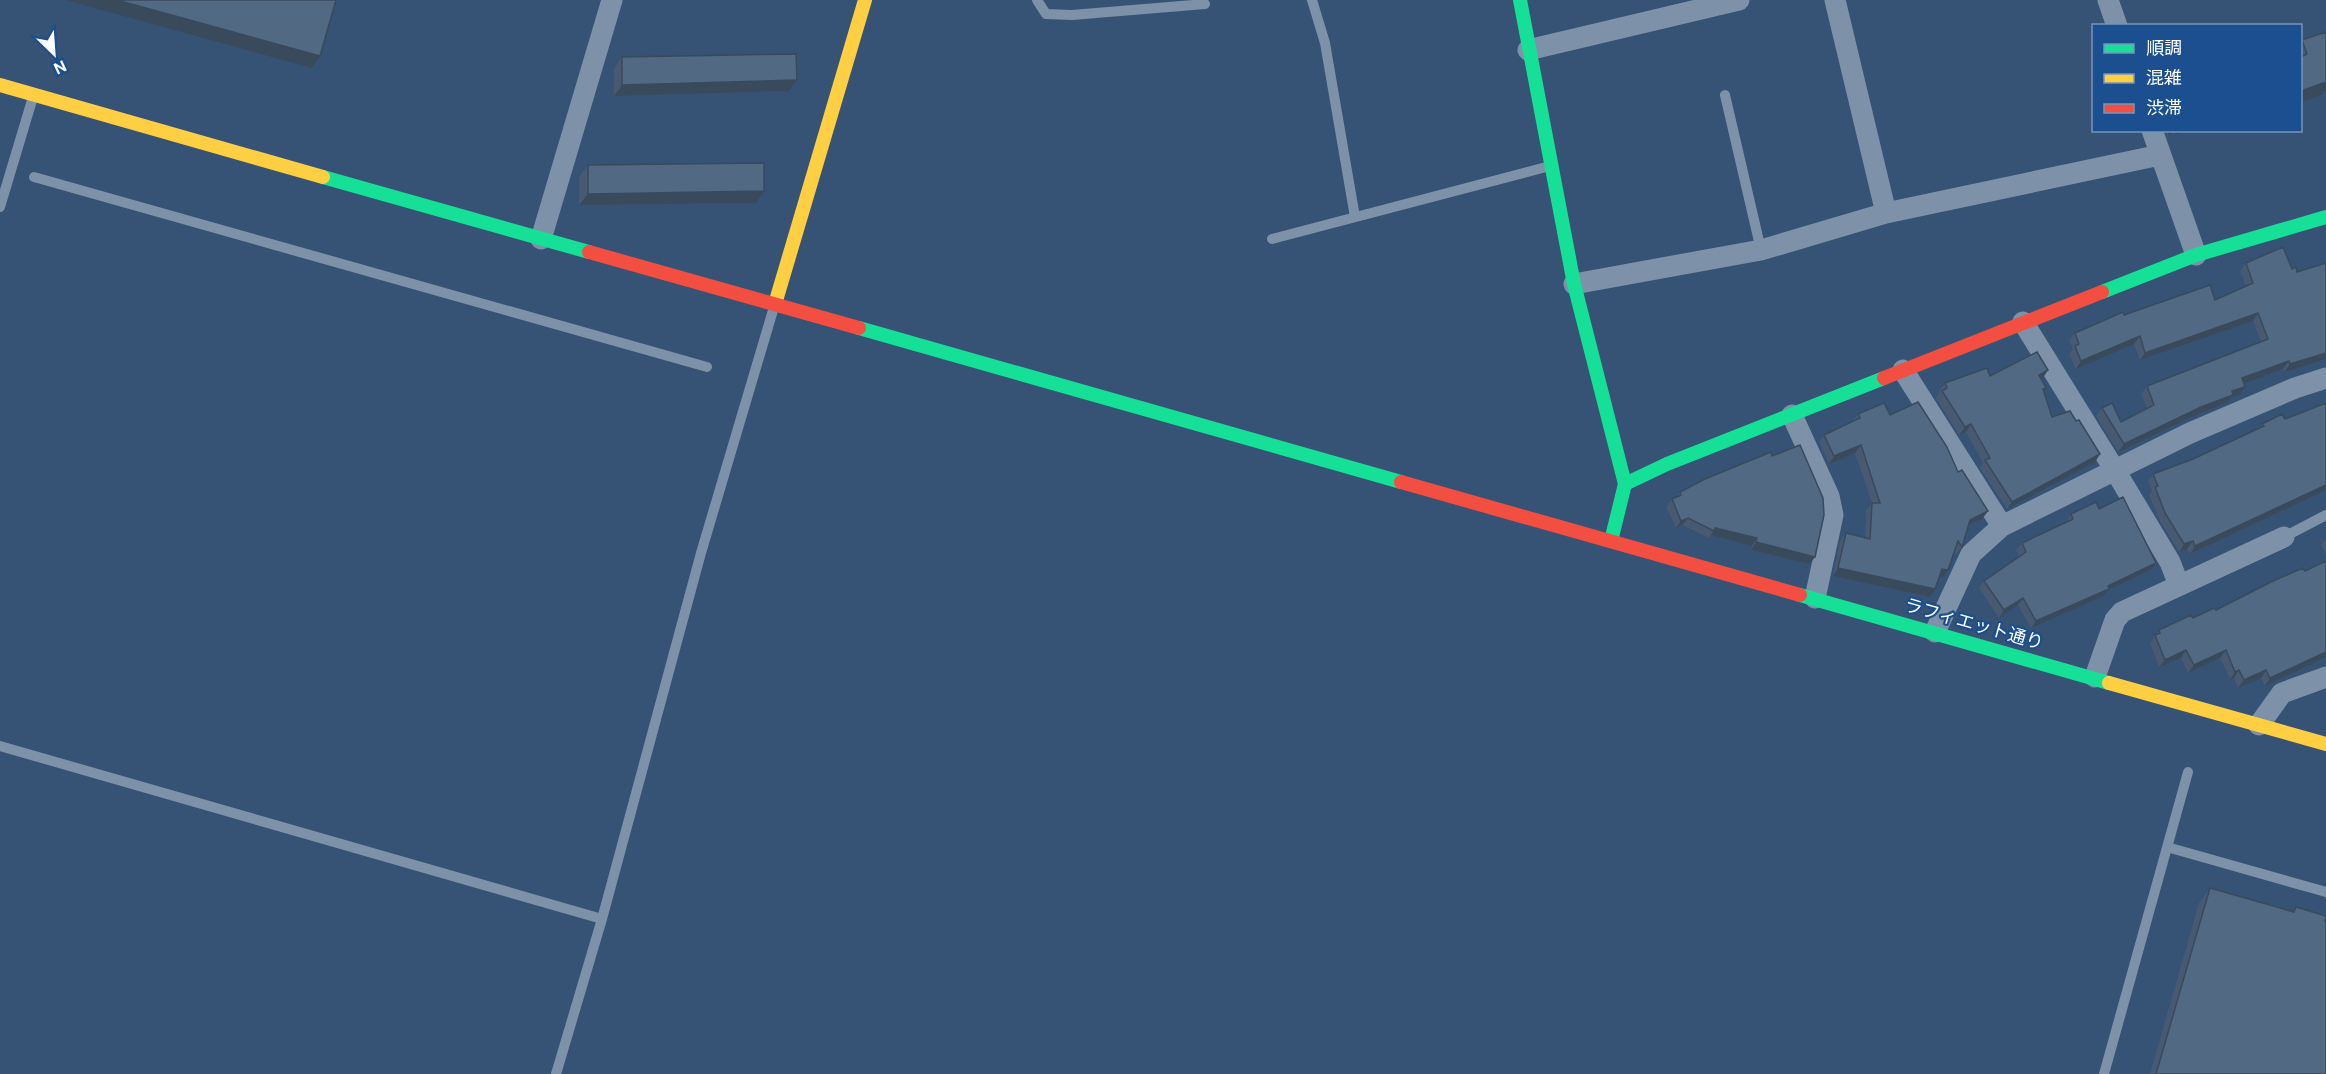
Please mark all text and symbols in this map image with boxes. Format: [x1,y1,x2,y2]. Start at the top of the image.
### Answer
north arrow [24,24,84,84]
legend [2092,24,2302,132]
text: 順調 [2146,36,2182,60]
text: N [50,55,70,79]
text: 混雑 [2146,66,2182,90]
text: 渋滞 [2146,96,2182,120]
street label: ラフィエット通り [1902,593,2046,655]

